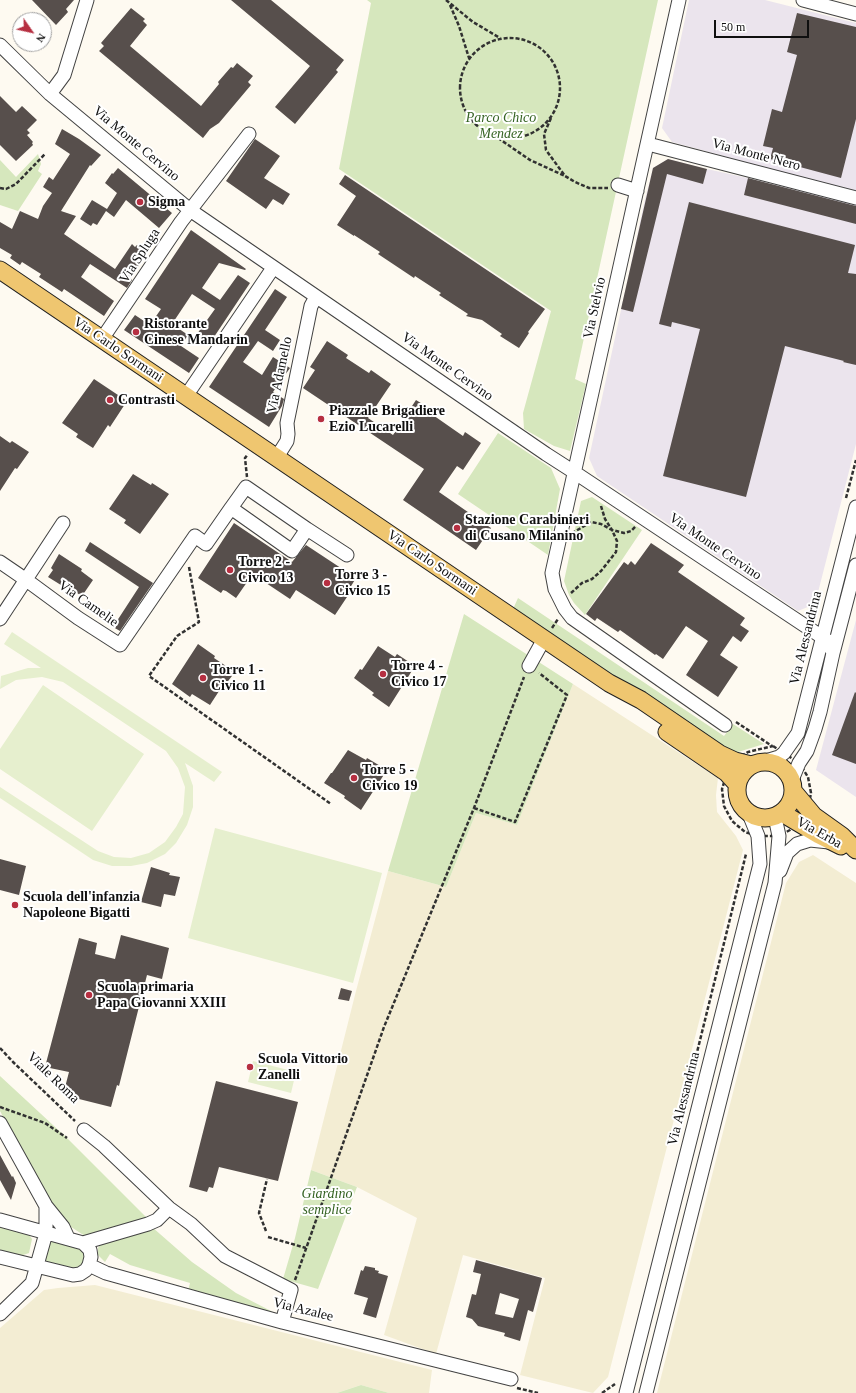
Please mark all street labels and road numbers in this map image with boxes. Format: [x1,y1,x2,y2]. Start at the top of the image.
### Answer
street label: Via Monte Cervino [89,103,183,185]
street label: Via Monte Nero [710,135,802,175]
street label: Via Spluga [116,226,164,286]
street label: Via Stelvio [580,276,610,340]
street label: Via Carlo Sormani [70,314,166,386]
street label: Via Monte Cervino [398,329,496,405]
street label: Via Adamello [264,335,296,415]
street label: Via Monte Cervino [666,510,764,584]
street label: Via Carlo Sormani [384,527,480,599]
street label: Via Camelie [55,577,121,631]
street label: Via Alessandrina [786,589,826,687]
street label: Via Erba [793,814,845,852]
street label: Viale Roma [23,1049,83,1107]
street label: Via Alessandrina [664,1050,704,1148]
street label: Via Azalee [271,1294,335,1326]

